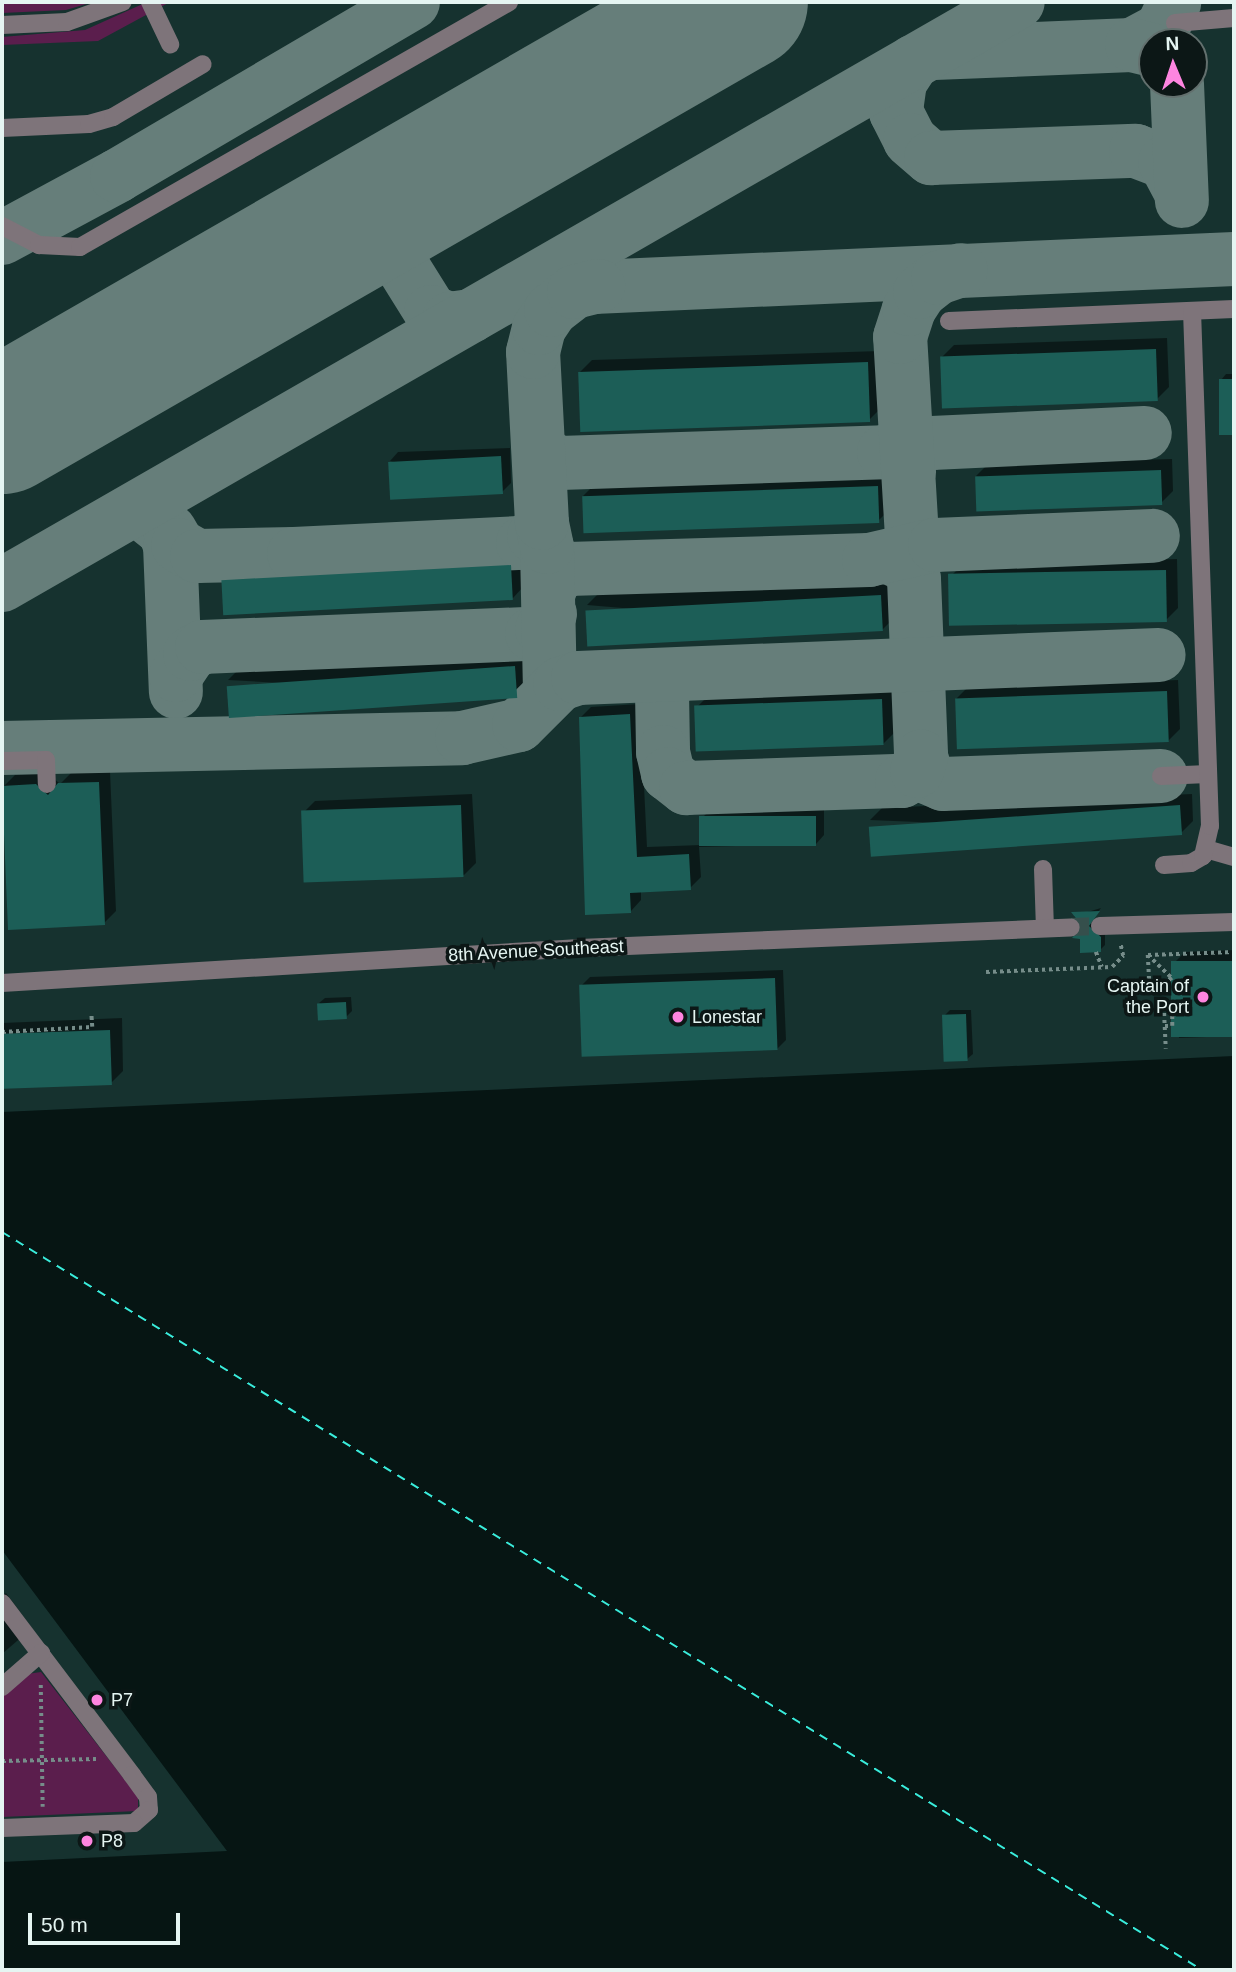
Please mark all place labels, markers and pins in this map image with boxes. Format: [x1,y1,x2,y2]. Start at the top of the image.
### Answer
place label: Captain of the Port [1107,976,1189,1018]
marker: Captain of the Port [1195,989,1211,1005]
place label: Lonestar [692,1006,762,1028]
marker: Lonestar [670,1009,686,1025]
place label: P7 [111,1689,133,1711]
marker: P7 [89,1692,105,1708]
place label: P8 [101,1830,123,1852]
marker: P8 [79,1833,95,1849]

